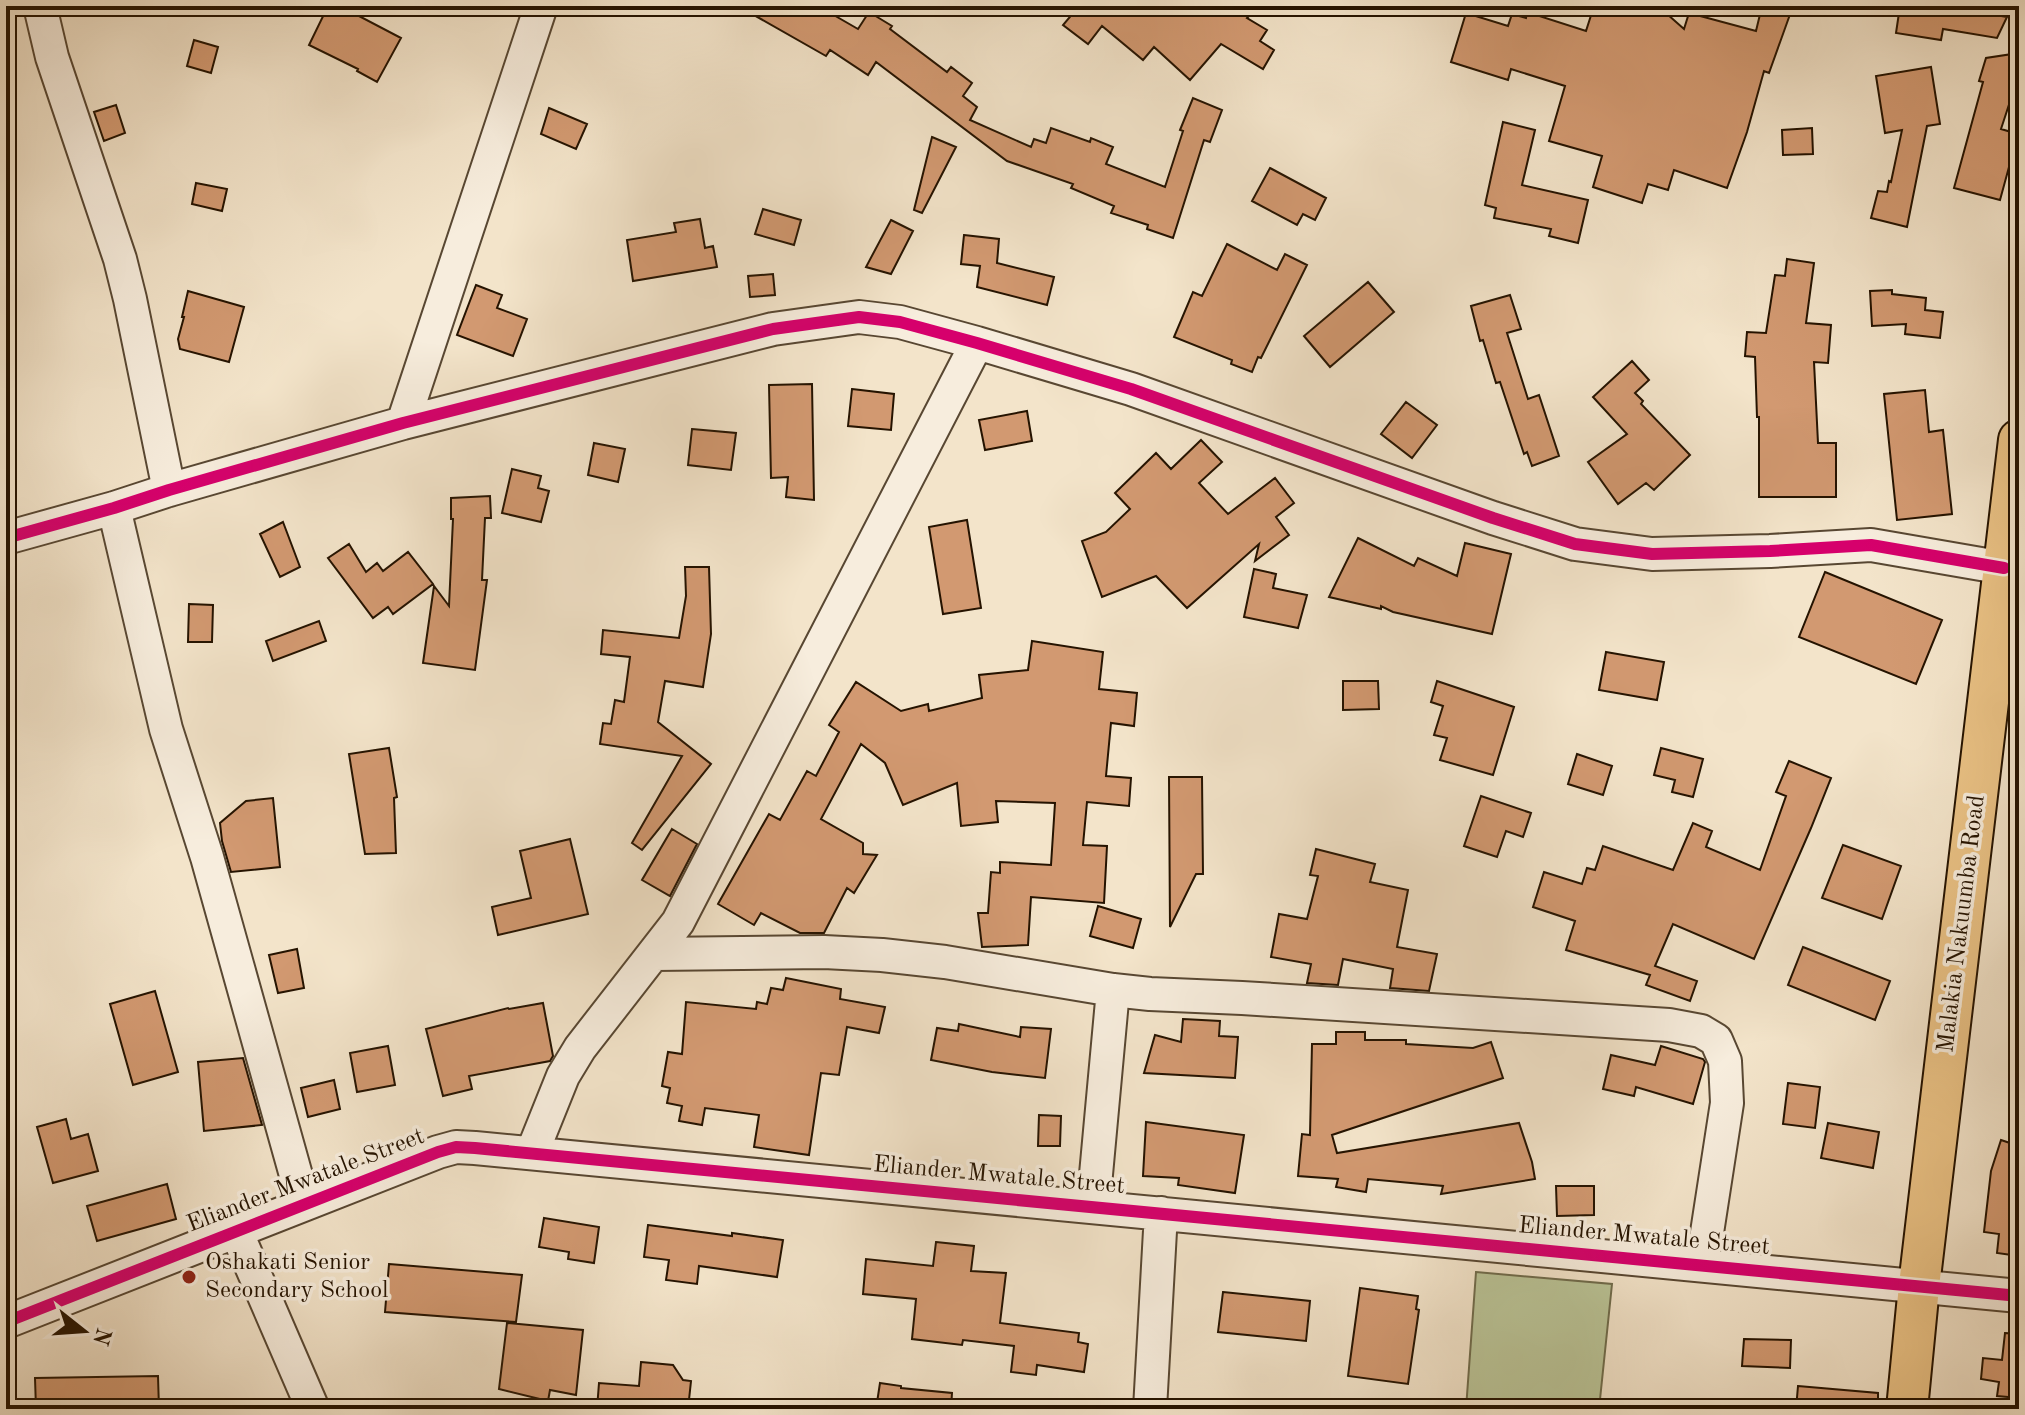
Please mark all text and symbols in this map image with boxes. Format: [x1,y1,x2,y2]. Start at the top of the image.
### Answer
street label: Malakia Nakuumba Road [1934,794,1990,1054]
street label: Eliander Mwatale Street [184,1125,428,1237]
street label: Eliander Mwatale Street [872,1153,1126,1199]
street label: Eliander Mwatale Street [1517,1214,1771,1260]
place label: Oshakati Senior Secondary School [205,1251,389,1303]
marker: Oshakati Senior Secondary School [180,1268,198,1286]
north arrow [44,1291,124,1371]
text: N [88,1325,114,1348]

